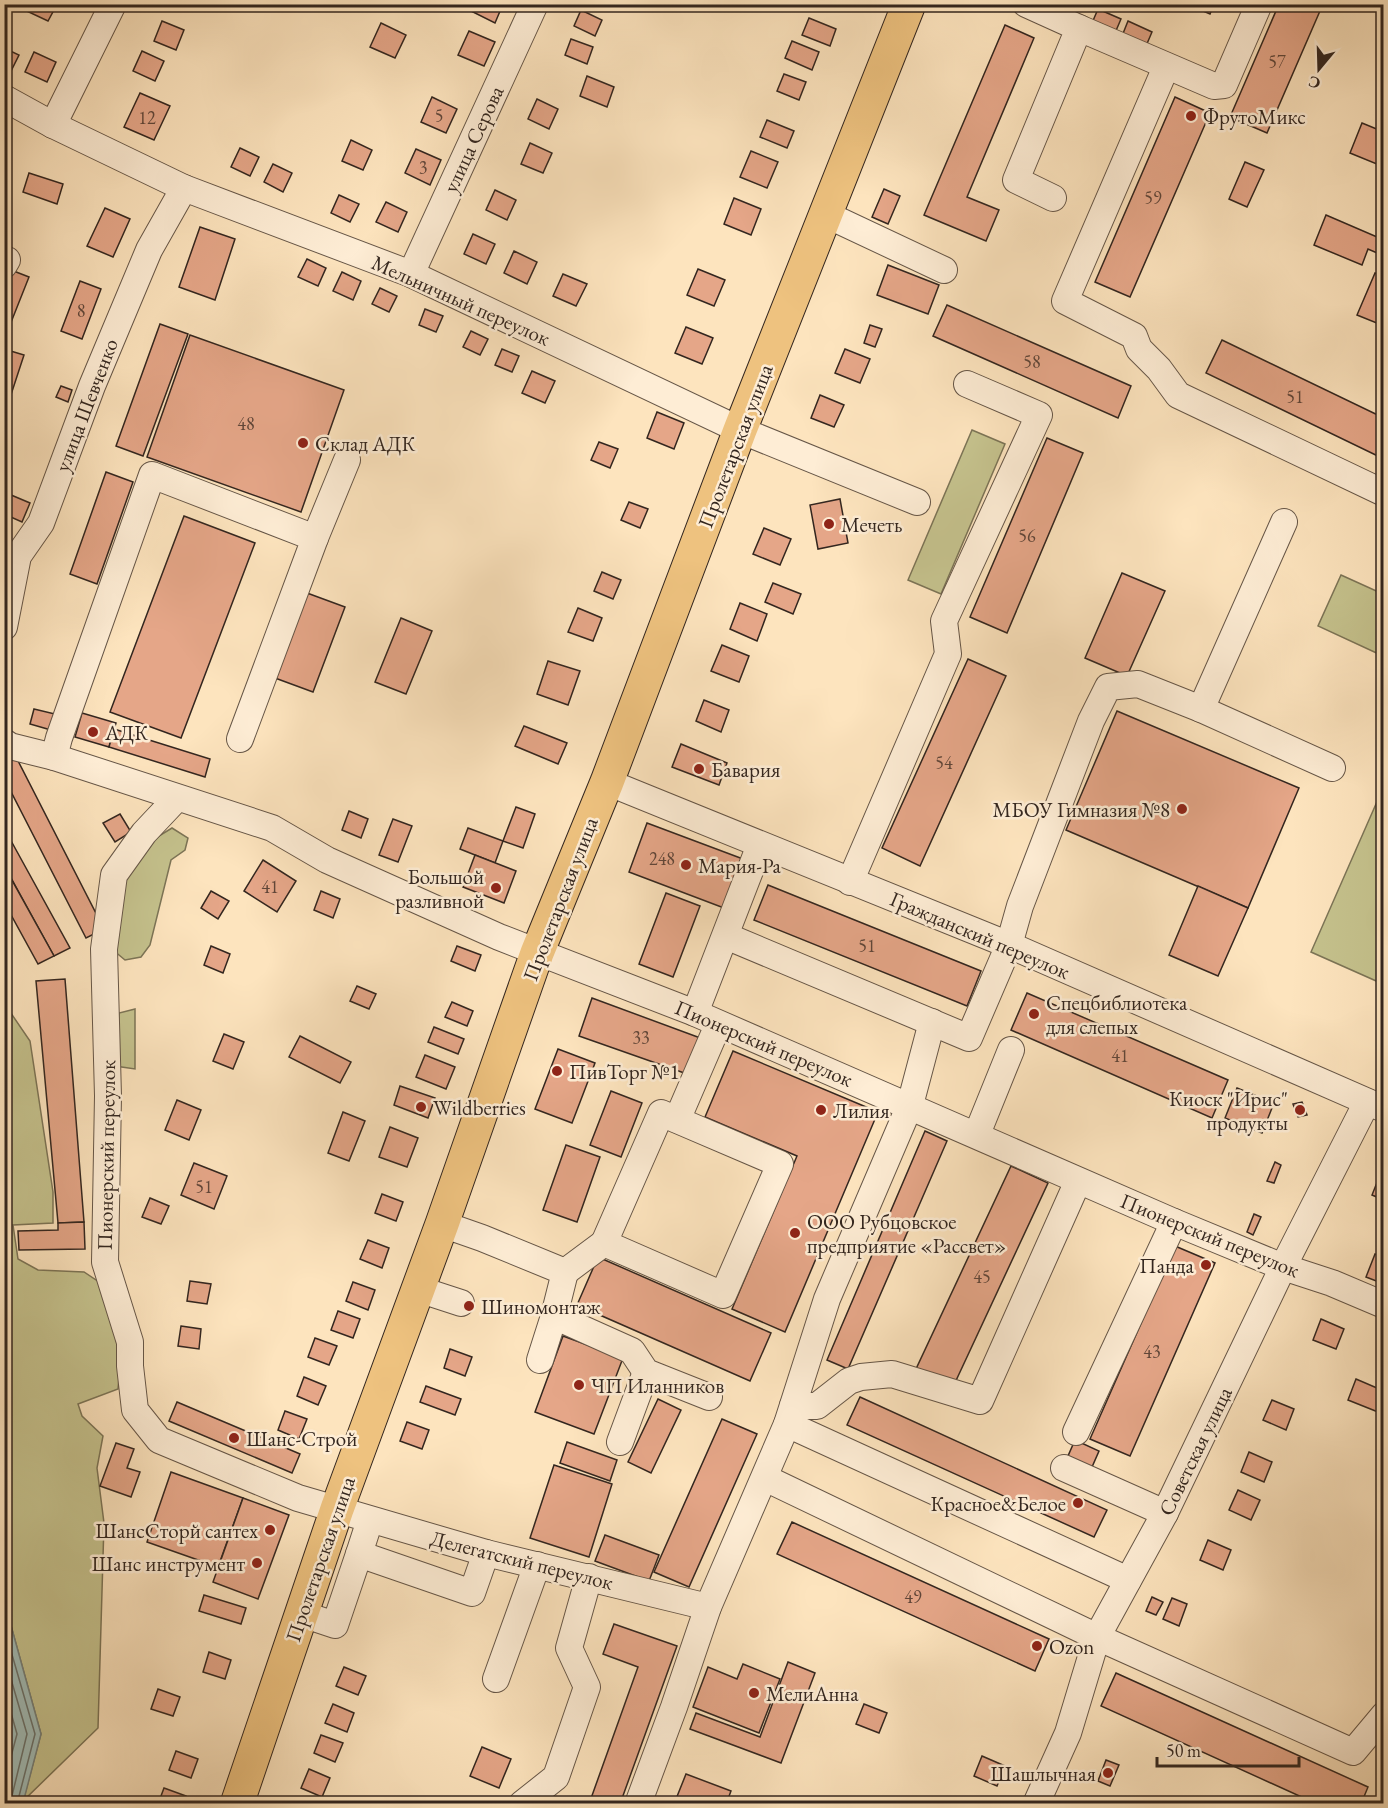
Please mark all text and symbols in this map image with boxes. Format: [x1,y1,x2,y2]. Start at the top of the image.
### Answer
north arrow [1289,39,1349,99]
house number: 57 [1268,50,1286,73]
text: С [1305,71,1323,94]
street label: улица Серова [436,81,510,197]
place label: ФрутоМикс [1203,103,1306,130]
house number: 5 [435,104,443,127]
house number: 12 [138,106,156,129]
marker: ФрутоМикс [1184,109,1198,123]
house number: 3 [419,156,427,179]
house number: 59 [1144,186,1162,209]
street label: Мельничный переулок [368,249,554,351]
house number: 8 [77,299,85,322]
street label: улица Шевченко [48,335,124,475]
house number: 58 [1023,350,1041,373]
street label: Пролетарская улица [691,360,779,532]
house number: 51 [1286,385,1304,408]
house number: 48 [237,412,255,435]
place label: Склад АДК [315,430,416,457]
marker: Склад АДК [296,436,310,450]
place label: Мечеть [841,511,902,538]
marker: Мечеть [822,517,836,531]
house number: 56 [1018,524,1036,547]
place label: АДК [104,719,148,746]
marker: АДК [86,725,100,739]
house number: 54 [935,751,953,774]
place label: Бавария [711,756,780,783]
marker: Бавария [692,762,706,776]
place label: МБОУ Гимназия №8 [992,796,1170,823]
marker: МБОУ Гимназия №8 [1175,802,1189,816]
street label: Пролетарская улица [516,813,604,985]
house number: 248 [649,847,675,870]
place label: Мария-Ра [698,852,782,879]
marker: Мария-Ра [679,858,693,872]
place label: Большой разливной [395,863,484,914]
house number: 41 [261,875,279,898]
marker: Большой разливной [489,881,503,895]
street label: Гражданский переулок [886,885,1074,985]
house number: 51 [858,934,876,957]
place label: Спецбиблиотека для слепых [1046,989,1188,1040]
street label: Пионерский переулок [671,993,857,1093]
marker: Спецбиблиотека для слепых [1027,1007,1041,1021]
house number: 33 [632,1026,650,1049]
house number: 41 [1111,1044,1129,1067]
place label: ПивТорг №1 [569,1058,679,1085]
street label: Пионерский переулок [91,1059,121,1251]
marker: ПивТорг №1 [550,1064,564,1078]
place label: Киоск "Ирис" продукты [1169,1085,1288,1136]
place label: Wildberries [433,1094,526,1121]
place label: Лилия [833,1097,890,1124]
marker: Wildberries [414,1100,428,1114]
marker: Лилия [814,1103,828,1117]
marker: Киоск "Ирис" продукты [1293,1103,1307,1117]
house number: 51 [195,1175,213,1198]
street label: Пионерский переулок [1117,1187,1303,1283]
place label: ООО Рубцовское предприятие «Рассвет» [807,1208,1006,1259]
marker: ООО Рубцовское предприятие «Рассвет» [788,1226,802,1240]
place label: Панда [1139,1252,1195,1279]
marker: Панда [1199,1258,1213,1272]
house number: 45 [973,1265,991,1288]
place label: Шиномонтаж [481,1293,601,1320]
marker: Шиномонтаж [462,1299,476,1313]
house number: 43 [1143,1340,1161,1363]
place label: ЧП Иланников [591,1372,724,1399]
marker: ЧП Иланников [572,1378,586,1392]
street label: Советская улица [1152,1382,1238,1520]
place label: Шанс-Строй [246,1425,357,1452]
marker: Шанс-Строй [227,1431,241,1445]
street label: Пролетарская улица [279,1472,361,1645]
place label: Красное&Белое [930,1490,1066,1517]
marker: Красное&Белое [1071,1496,1085,1510]
place label: ШансСторй сантех [95,1517,258,1544]
marker: ШансСторй сантех [263,1523,277,1537]
street label: Делегатский переулок [428,1524,616,1596]
place label: Шанс инструмент [92,1550,245,1577]
marker: Шанс инструмент [250,1556,264,1570]
house number: 49 [904,1585,922,1608]
place label: Ozon [1049,1633,1094,1660]
marker: Ozon [1030,1639,1044,1653]
place label: МелиАнна [766,1680,859,1707]
marker: МелиАнна [747,1686,761,1700]
scale bar [1157,1730,1300,1768]
text: 50 m [1166,1739,1201,1762]
place label: Шашлычная [990,1760,1096,1787]
marker: Шашлычная [1101,1766,1115,1780]

